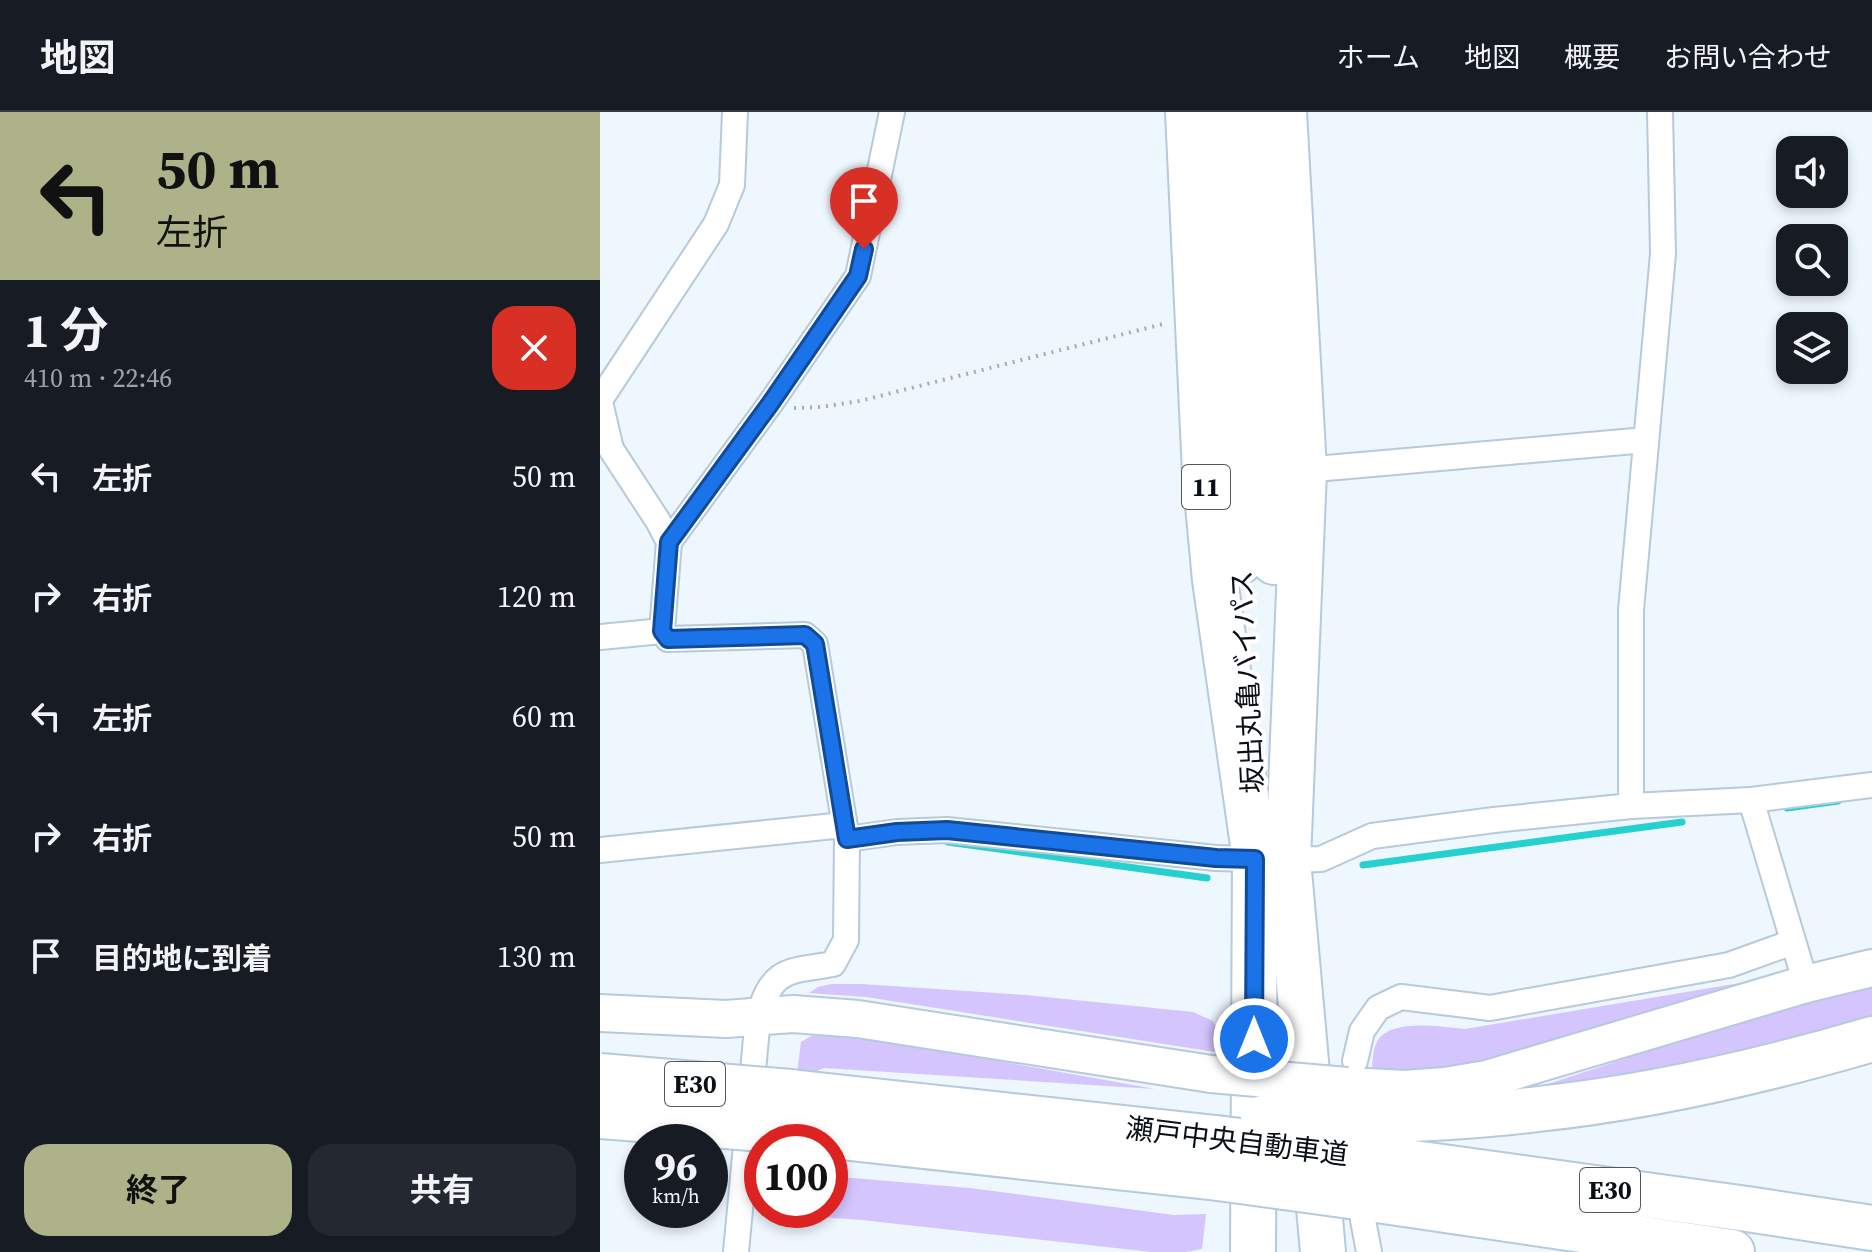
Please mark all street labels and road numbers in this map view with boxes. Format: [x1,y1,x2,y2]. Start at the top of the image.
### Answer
road number: 11 [1182,465,1230,509]
street label: 坂出丸亀バイパス [1222,569,1272,795]
road number: E30 [665,1062,725,1106]
street label: 瀬戸中央自動車道 [1124,1108,1350,1174]
road number: E30 [1580,1168,1640,1212]

